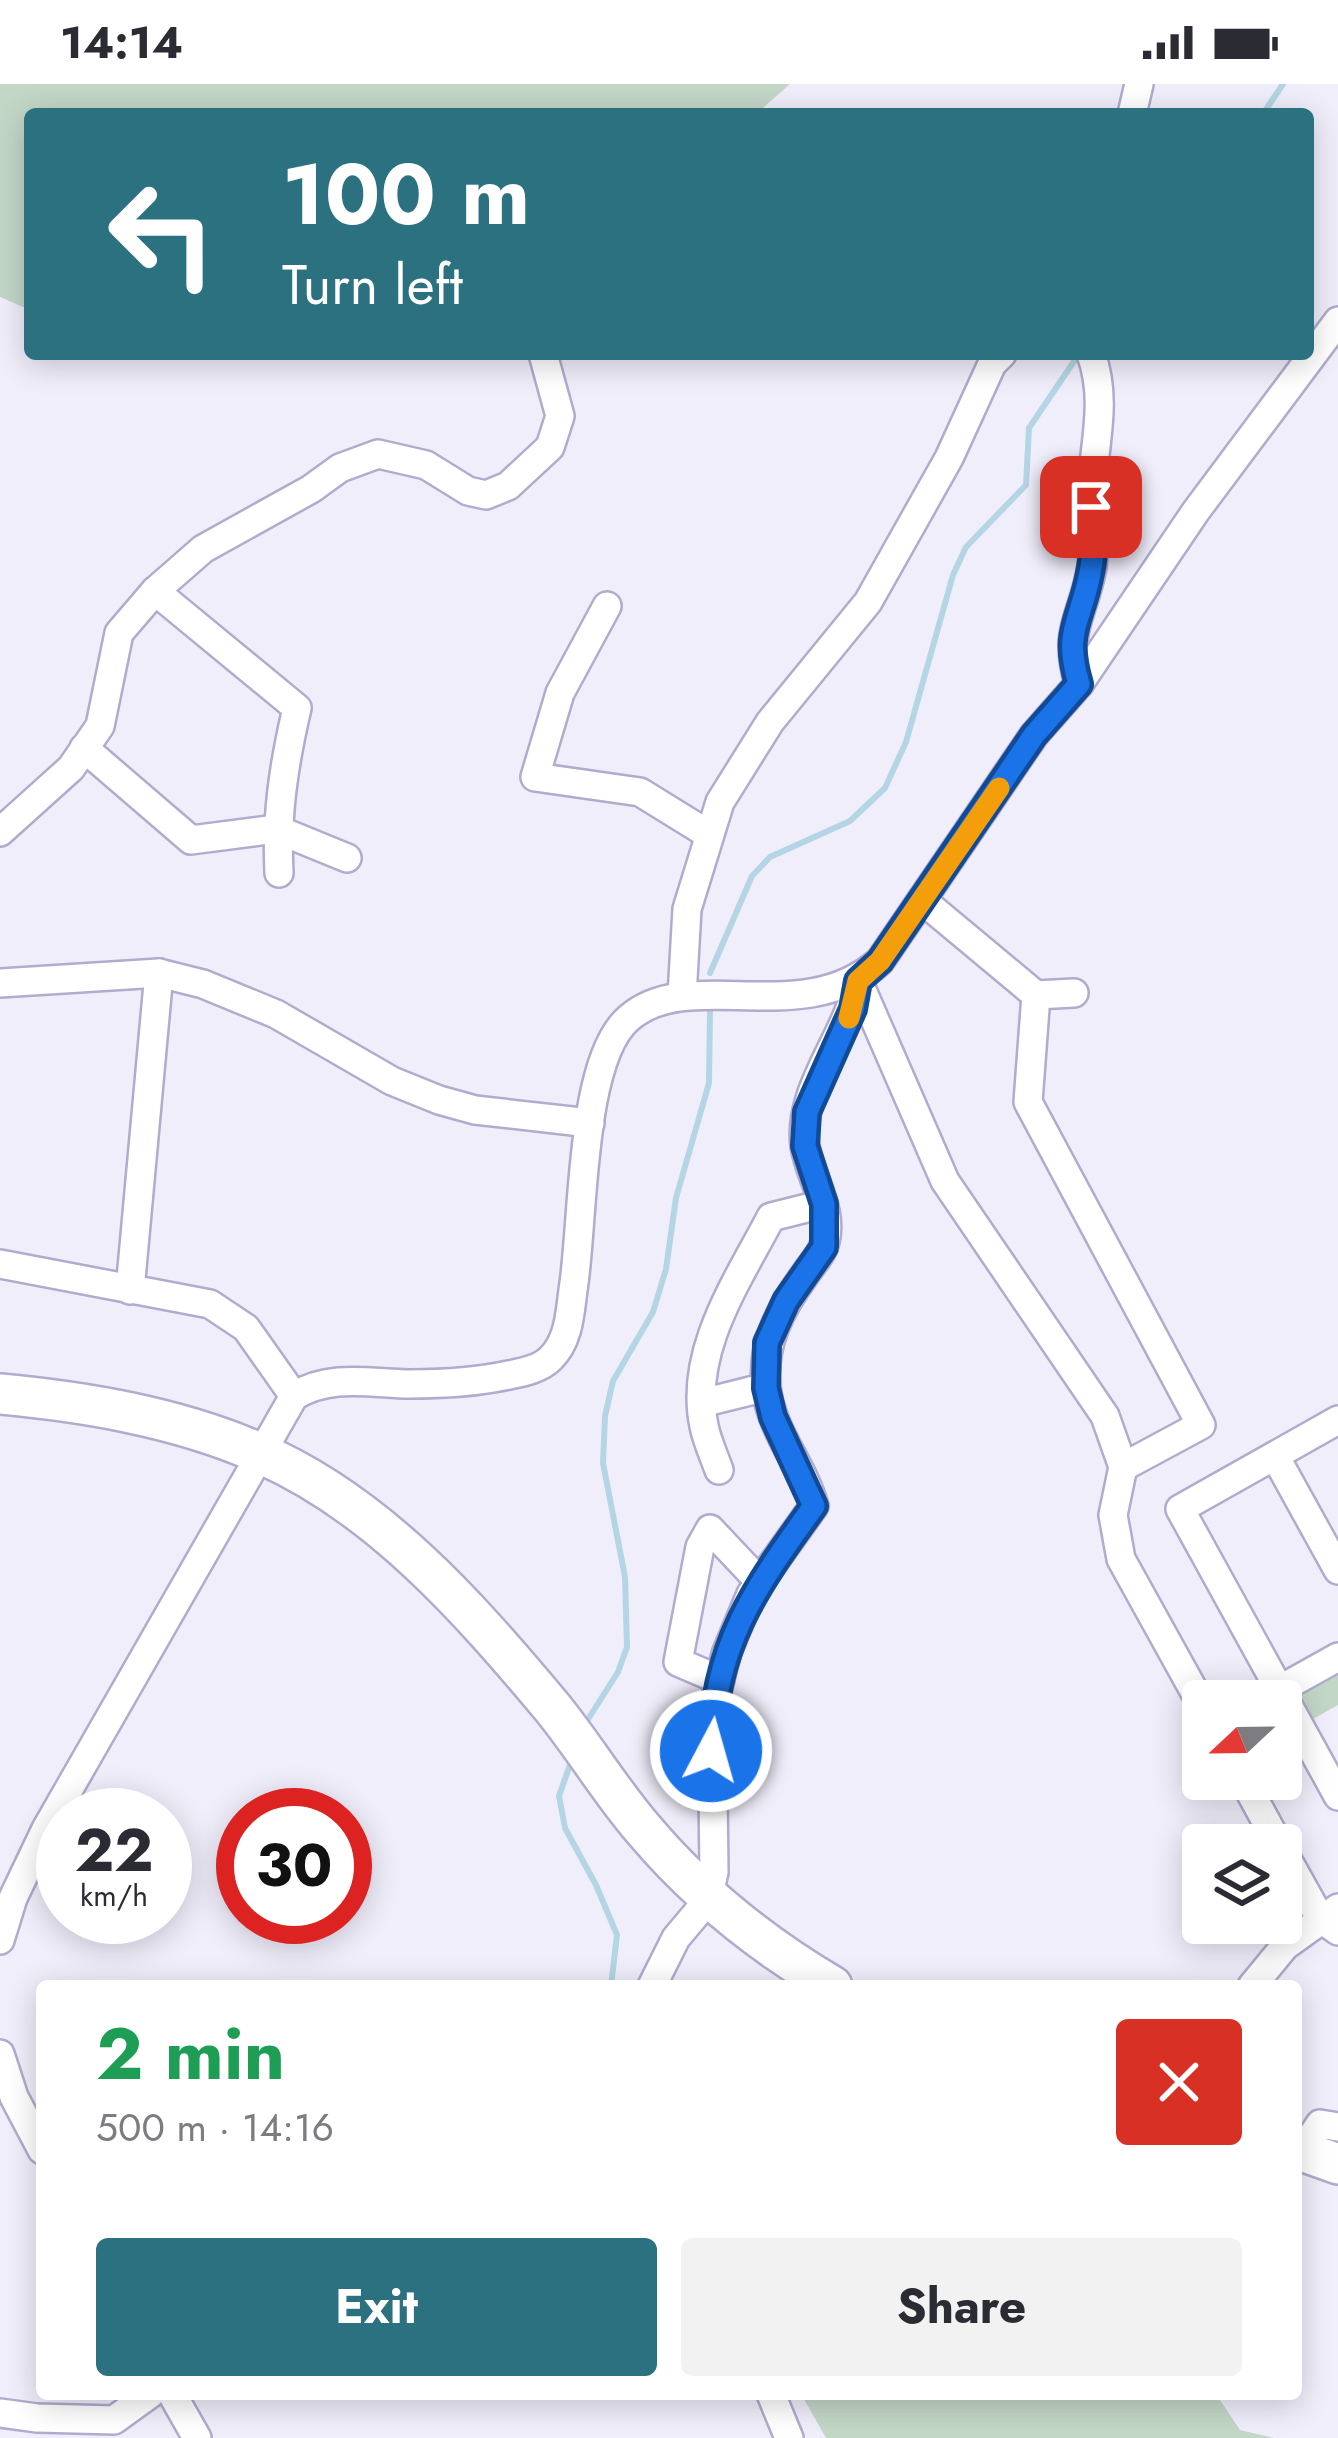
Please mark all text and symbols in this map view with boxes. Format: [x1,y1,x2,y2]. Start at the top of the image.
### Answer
text: 14:14 [60,10,183,75]
text: 100 m [282,134,530,256]
icon: left [84,156,240,312]
text: Turn left [282,246,463,324]
pin [1040,456,1142,558]
icon: arrive [1058,474,1124,540]
north arrow [1182,1680,1302,1800]
map controls [1182,1680,1302,1944]
position arrow [648,1688,774,1814]
speed limit sign: 30 [216,1788,372,1944]
text: 22 [75,1807,153,1894]
button: layers [1182,1824,1302,1944]
text: km/h [80,1874,148,1917]
text: 2 min [96,2002,285,2106]
button: close [1116,2019,1242,2145]
text: 500 m · 14:16 [96,2099,334,2156]
button: Exit [96,2238,657,2376]
button: Share [681,2238,1242,2376]

